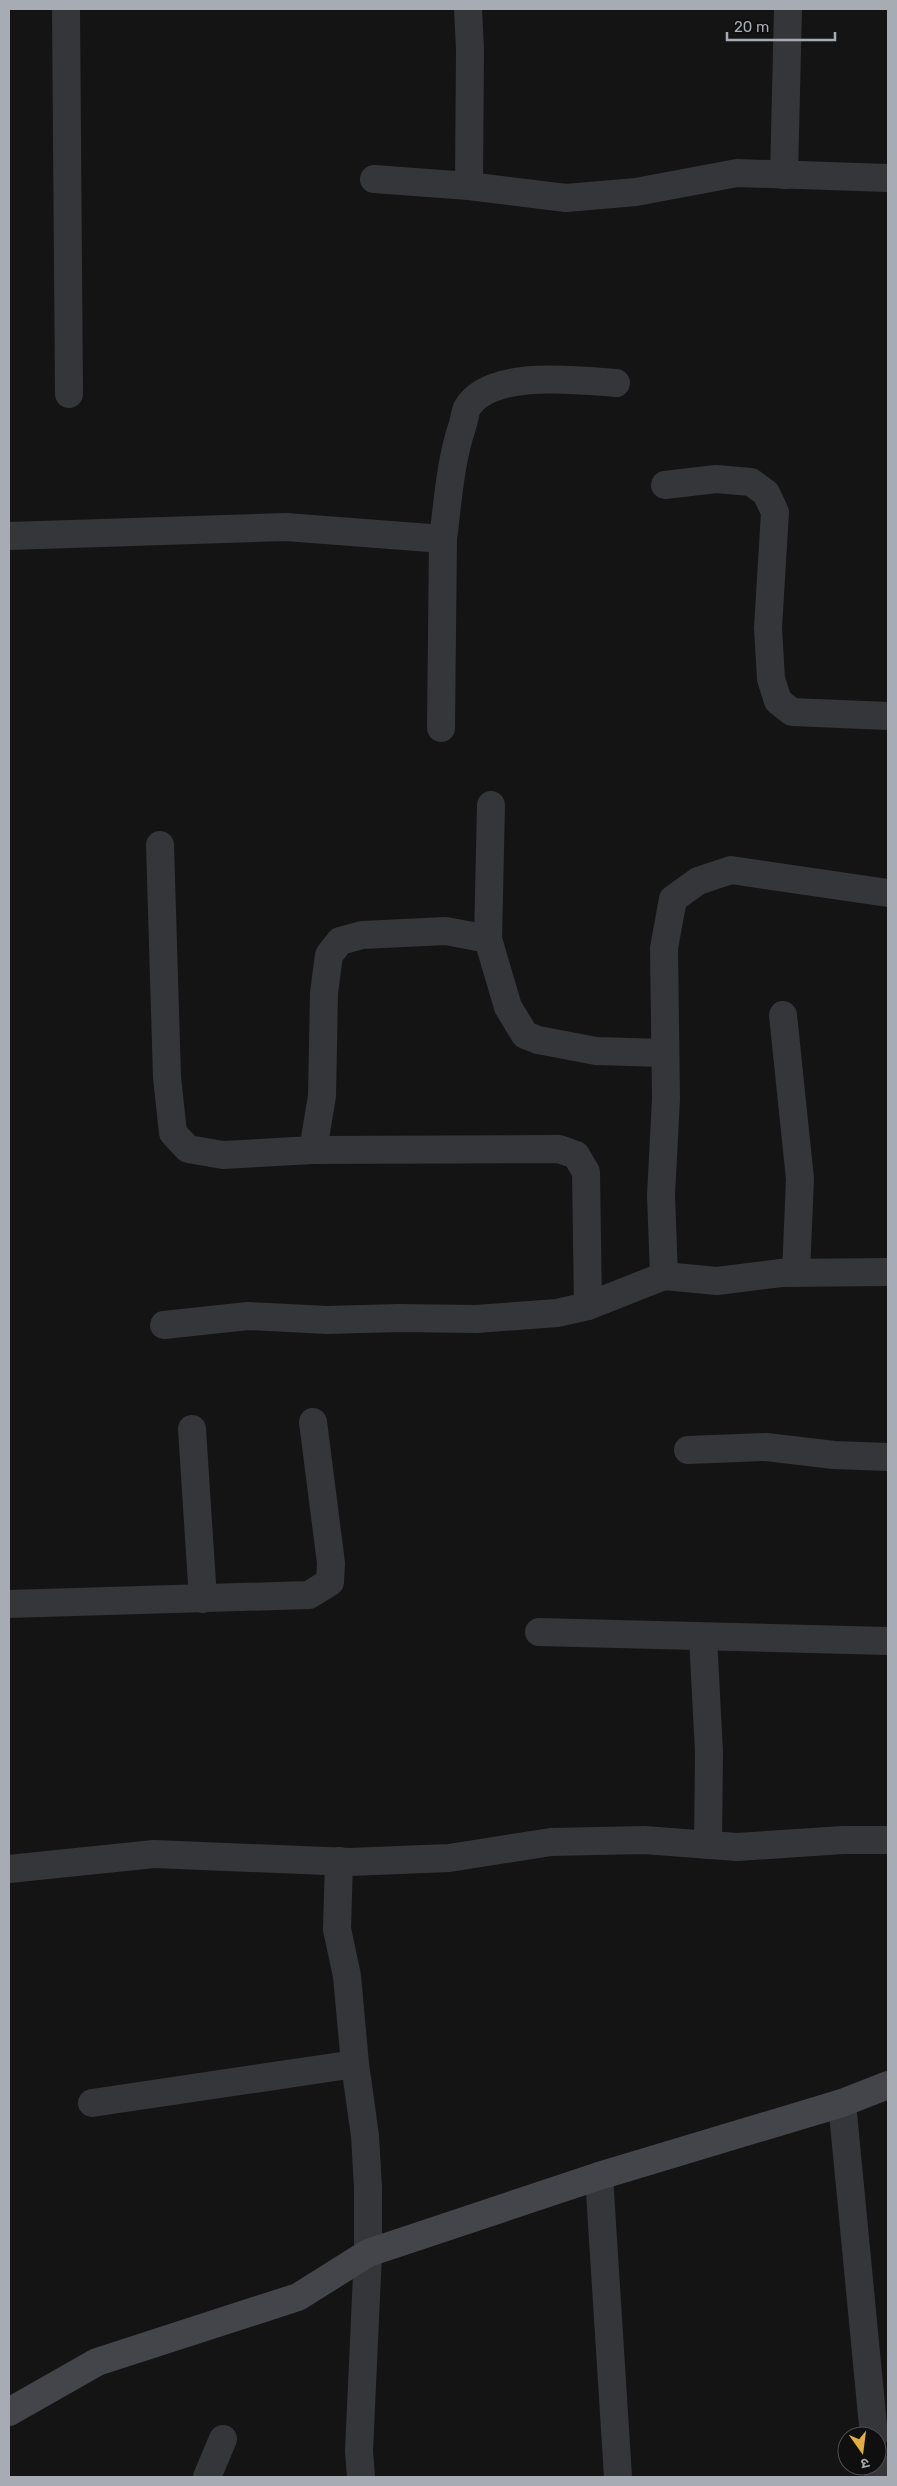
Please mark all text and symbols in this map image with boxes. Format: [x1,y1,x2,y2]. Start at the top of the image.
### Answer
scale bar [727,10,834,42]
text: 20 m [734,18,769,36]
north arrow [837,2426,887,2476]
text: उ [858,2454,871,2473]

